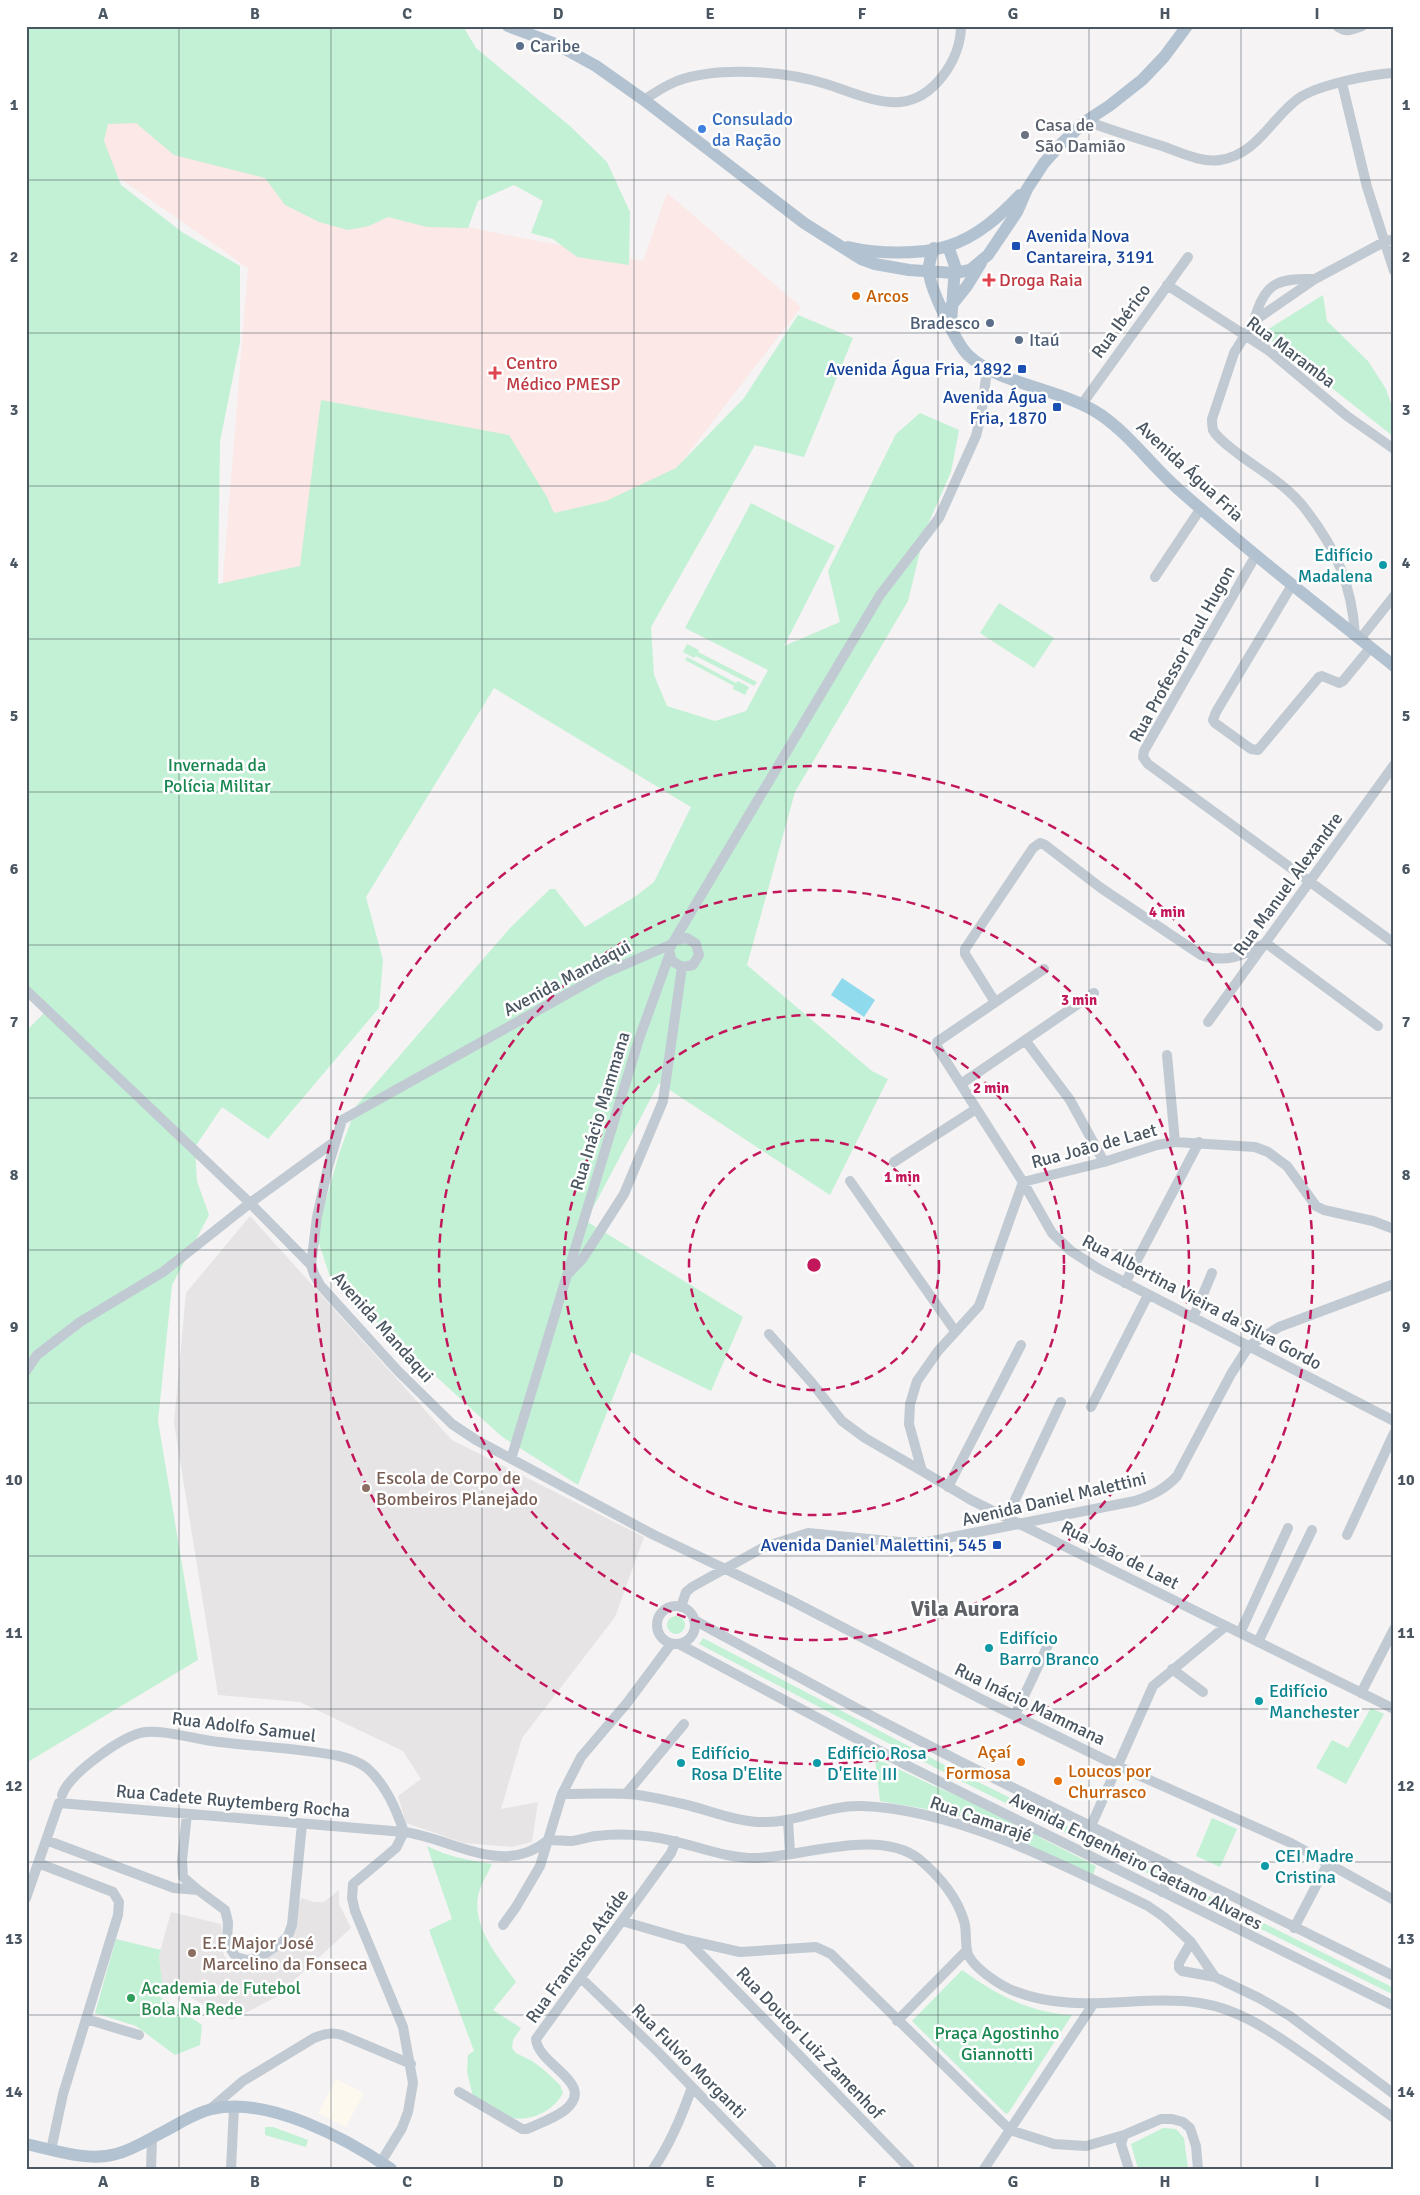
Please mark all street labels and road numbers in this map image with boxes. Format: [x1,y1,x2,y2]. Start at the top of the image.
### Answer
street label: Rua Ibérico [1087,279,1155,363]
street label: Rua Maramba [1242,311,1340,393]
street label: Avenida Água Fria [1132,416,1248,526]
street label: Rua Professor Paul Hugon [1124,562,1240,746]
street label: Rua Manuel Alexandre [1229,808,1347,960]
street label: Avenida Mandaqui [499,935,635,1021]
street label: Rua Inácio Mammana [565,1029,635,1193]
street label: Rua João de Laet [1029,1119,1159,1173]
street label: Rua Albertina Vieira da Silva Gordo [1079,1229,1325,1375]
street label: Avenida Mandaqui [328,1267,438,1387]
street label: Avenida Daniel Malettini [960,1467,1148,1531]
street label: Rua João de Laet [1057,1516,1183,1594]
street label: Rua Inácio Mammana [951,1658,1109,1750]
street label: Rua Adolfo Samuel [171,1707,317,1747]
street label: Rua Cadete Ruytemberg Rocha [115,1780,351,1822]
street label: Avenida Engenheiro Caetano Alvares [1006,1788,1266,1935]
street label: Rua Camarajé [927,1791,1035,1847]
street label: Rua Francisco Ataíde [521,1885,633,2027]
street label: Rua Doutor Luiz Zamenhof [732,1962,889,2124]
street label: Rua Fulvio Morganti [627,1999,751,2123]

